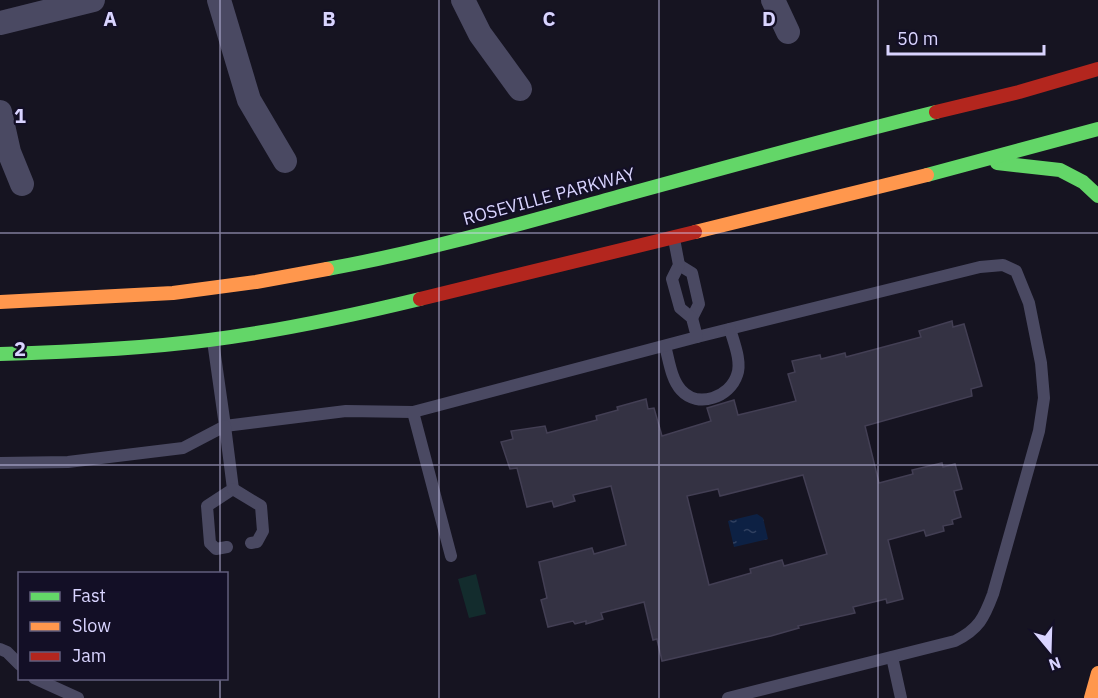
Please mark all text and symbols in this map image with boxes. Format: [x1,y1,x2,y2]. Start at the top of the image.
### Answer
text: A [103,5,117,32]
text: B [322,5,336,32]
text: C [542,5,556,32]
text: D [762,5,776,32]
scale bar [888,18,1044,56]
text: 50 m [897,27,939,50]
text: 1 [14,102,26,129]
street label: ROSEVILLE PARKWAY [460,162,638,230]
text: 2 [14,335,26,362]
legend [18,572,228,680]
text: Fast [72,584,106,607]
text: Slow [72,614,111,637]
north arrow [1020,620,1080,680]
text: Jam [72,644,107,667]
text: N [1046,653,1064,676]

